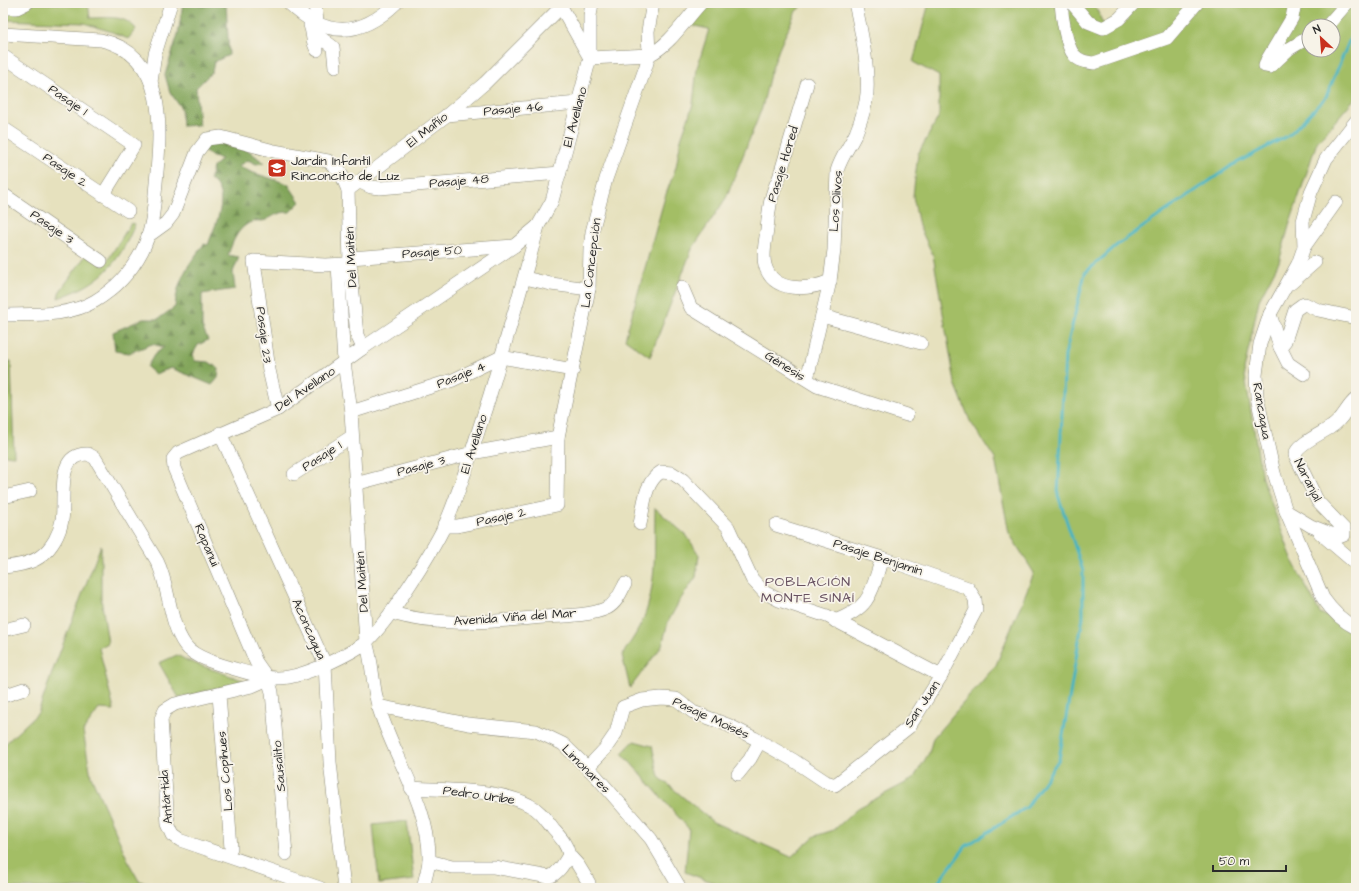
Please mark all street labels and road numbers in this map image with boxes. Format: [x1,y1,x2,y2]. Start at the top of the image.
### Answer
street label: Pasaje 1 [45,80,92,120]
street label: El Avellano [558,84,592,149]
street label: Pasaje 46 [483,97,543,121]
street label: El Mañío [403,108,452,152]
street label: Pasaje Hored [763,123,803,204]
street label: Pasaje 2 [39,149,91,192]
street label: Pasaje 48 [428,169,490,193]
street label: Los Olivos [825,169,847,232]
street label: Pasaje 3 [27,206,78,249]
street label: La Concepción [577,217,605,309]
street label: Del Maitén [340,226,362,288]
street label: Pasaje 50 [401,241,463,263]
street label: Pasaje 23 [252,306,276,365]
street label: Génesis [761,347,809,386]
street label: Pasaje 4 [434,357,488,393]
street label: Del Avellano [271,362,339,416]
street label: Rancagua [1247,381,1276,441]
street label: El Avellano [456,411,492,476]
street label: Pasaje 1 [299,436,346,476]
street label: Pasaje 3 [395,451,447,481]
street label: Naranjal [1290,455,1326,505]
street label: Pasaje 2 [475,503,528,531]
street label: Rapanui [190,521,224,569]
street label: Pasaje Benjamín [831,534,925,580]
street label: Del Maitén [351,551,373,613]
street label: Aconcagua [287,596,331,663]
street label: Avenida Viña del Mar [453,604,577,630]
street label: San Juan [900,676,945,731]
street label: Pasaje Moisés [670,692,753,744]
street label: Los Copihues [212,730,237,812]
street label: Sausalito [268,739,290,792]
street label: Limonares [558,741,615,798]
street label: Antártida [155,769,177,825]
street label: Pedro Uribe [442,781,516,809]

